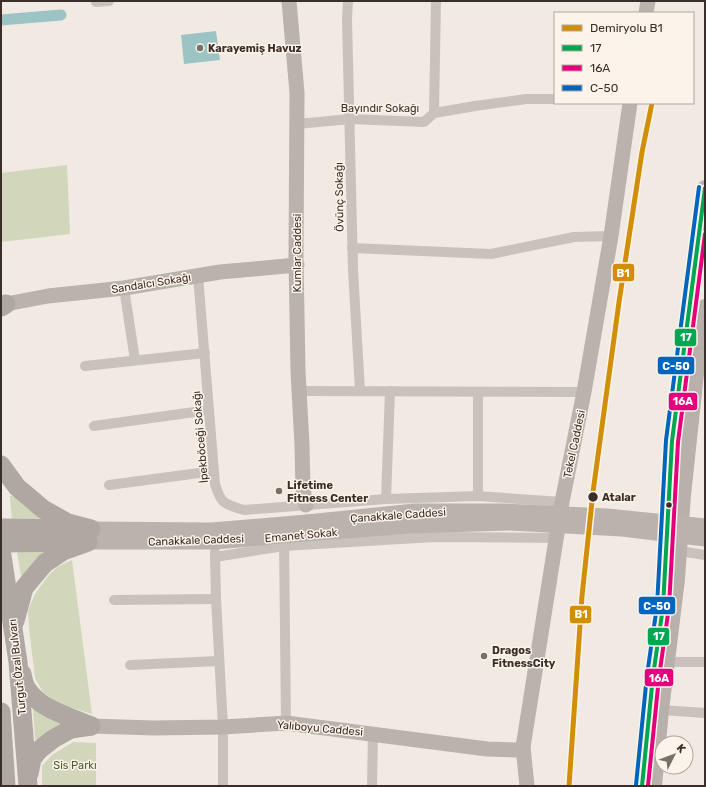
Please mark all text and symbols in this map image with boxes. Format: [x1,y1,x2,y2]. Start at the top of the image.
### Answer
legend [554,12,694,104]
text: Demiryolu B1 [590,21,663,35]
text: 17 [590,41,601,55]
place label: Karayemiş Havuz [208,42,302,55]
marker: Karayemiş Havuz [195,43,205,53]
text: 16A [590,61,610,75]
text: C-50 [590,81,618,95]
street label: Bayındır Sokağı [341,102,419,115]
street label: Övünç Sokağı [332,162,347,232]
street label: Kumlar Caddesi [291,213,304,293]
line badge: B1 [612,263,635,282]
text: B1 [616,267,630,280]
street label: Sandalcı Sokağı [110,271,192,296]
line badge: 17 [674,328,697,347]
text: 17 [680,331,693,344]
line badge: C-50 [657,356,695,375]
text: C-50 [662,360,690,373]
street label: İpekböceği Sokağı [189,390,211,484]
line badge: 16A [668,392,698,411]
text: 16A [673,395,693,408]
street label: Tekel Caddesi [561,409,588,479]
place label: Lifetime Fitness Center [287,479,368,505]
marker: Lifetime Fitness Center [274,486,284,496]
marker: Atalar [586,490,600,504]
place label: Atalar [602,491,636,504]
unlabelled marker [664,500,674,510]
street label: Çanakkale Caddesi [350,506,446,525]
street label: Emanet Sokak [264,526,338,545]
street label: Canakkale Caddesi [148,532,244,549]
line badge: C-50 [638,596,676,615]
text: C-50 [643,600,671,613]
line badge: B1 [569,605,592,624]
text: B1 [574,608,588,621]
street label: Turgut Özal Bulvarı [6,618,29,716]
line badge: 17 [647,627,670,646]
text: 17 [653,630,666,643]
place label: Dragos FitnessCity [492,644,556,670]
marker: Dragos FitnessCity [479,651,489,661]
line badge: 16A [644,668,674,687]
text: 16A [649,672,669,685]
street label: Yalıboyu Caddesi [276,718,364,739]
north arrow [654,735,694,775]
text: K [674,742,689,756]
park label: Sis Parkı [53,759,97,772]

